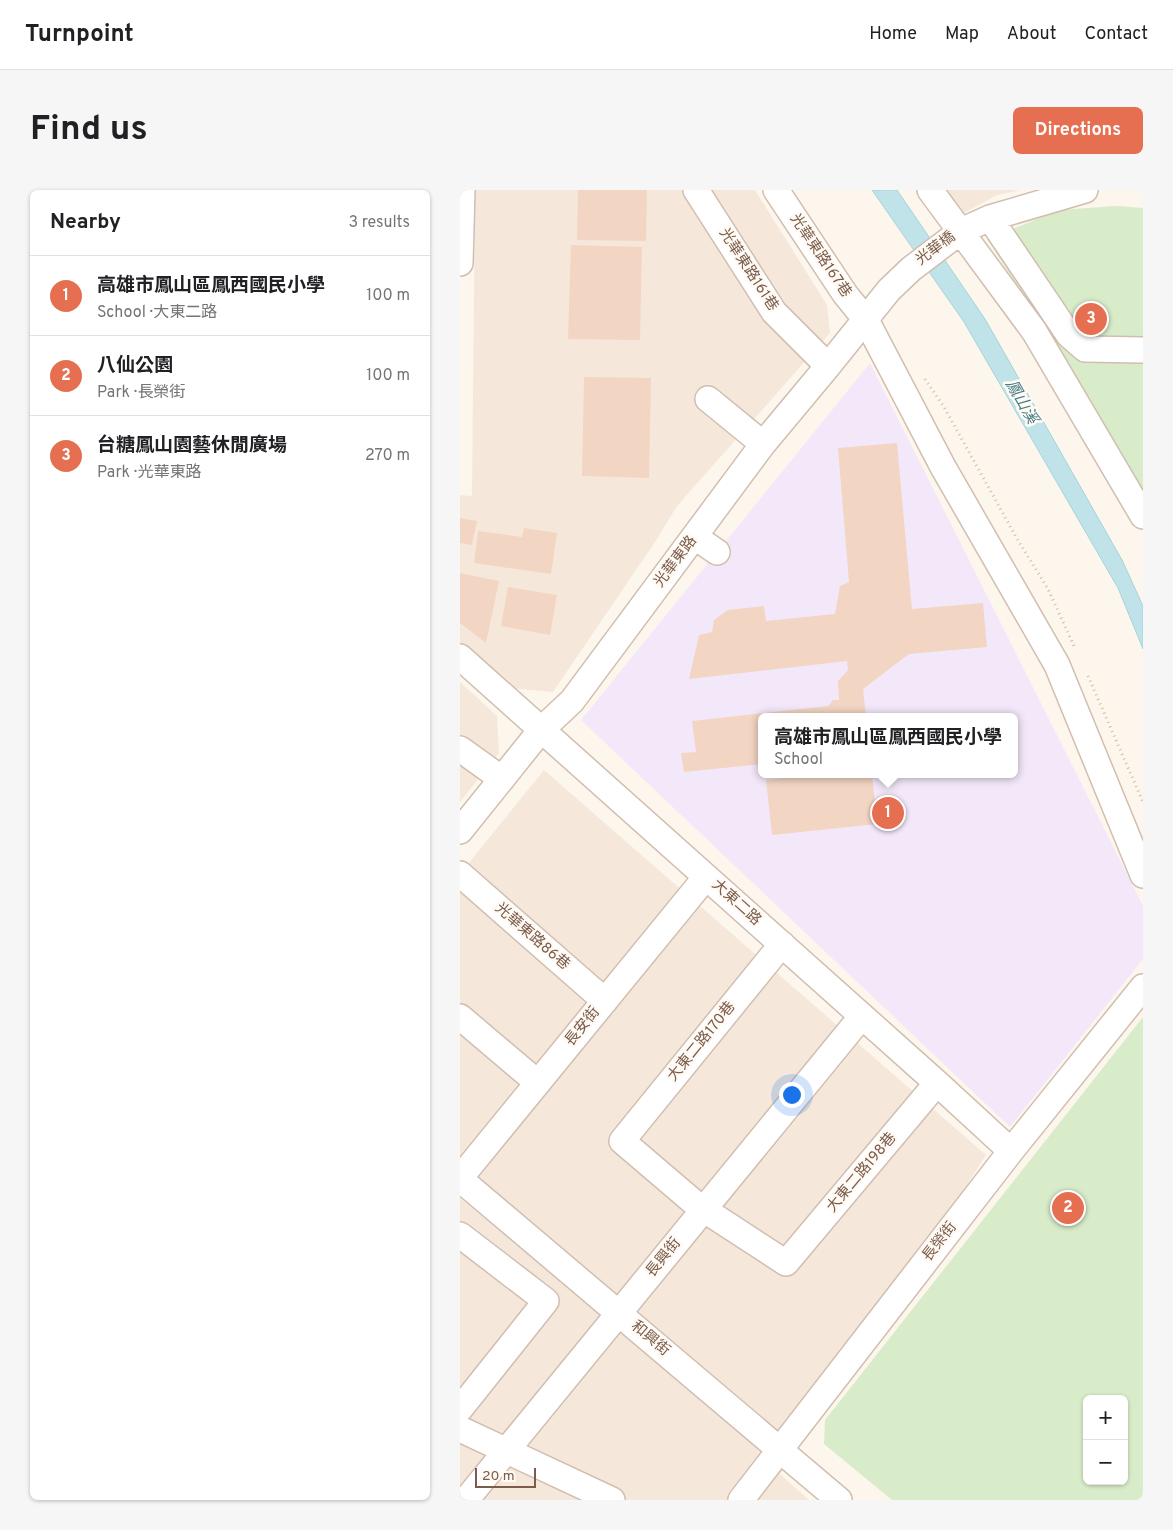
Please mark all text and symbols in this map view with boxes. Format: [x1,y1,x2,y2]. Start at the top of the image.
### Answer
text: Turnpoint [25,20,134,50]
text: Home [869,23,917,46]
text: Map [945,23,979,46]
text: About [1007,23,1056,46]
text: Contact [1084,23,1148,46]
button: Directions [1013,107,1143,154]
text: Find us [30,108,148,152]
text: Nearby [50,209,121,236]
street label: 光華東路167巷 [785,210,855,302]
text: 3 results [348,213,410,233]
street label: 光華東路161巷 [714,225,782,315]
street label: 光華橋 [912,228,960,270]
text: 高雄市鳳山區鳳西國民小學 [97,274,325,298]
text: 1 [63,286,69,306]
text: 100 m [366,286,410,306]
pin: 3 [1075,300,1107,338]
text: School · 大東二路 [97,303,217,323]
text: 八仙公園 [97,354,173,378]
text: 2 [61,366,71,386]
text: 100 m [366,366,410,386]
water label: 鳳山溪 [1000,376,1043,430]
text: Park · 長榮街 [97,383,186,403]
text: 台糖鳳山園藝休閒廣場 [97,434,287,458]
text: 3 [61,446,71,466]
text: 270 m [365,446,410,466]
text: Park · 光華東路 [97,463,202,483]
street label: 光華東路 [650,532,702,592]
popup [758,713,1018,778]
text: 高雄市鳳山區鳳西國民小學 [774,726,1002,750]
text: School [774,750,823,770]
pin: 1 [872,794,904,832]
street label: 大東二路 [707,876,765,930]
street label: 光華東路86巷 [491,899,573,975]
street label: 大東二路170巷 [664,998,740,1086]
street label: 長安街 [561,1004,605,1050]
your location [779,1082,805,1108]
street label: 大東二路198巷 [823,1129,901,1217]
pin: 2 [1052,1189,1084,1227]
street label: 長榮街 [919,1218,961,1266]
street label: 長興街 [642,1235,686,1281]
street label: 和興街 [627,1317,673,1361]
map controls [1083,1395,1128,1485]
button: + [1083,1395,1128,1440]
button: − [1083,1440,1128,1485]
scale bar [475,1465,536,1488]
text: 20 m [482,1468,515,1485]

